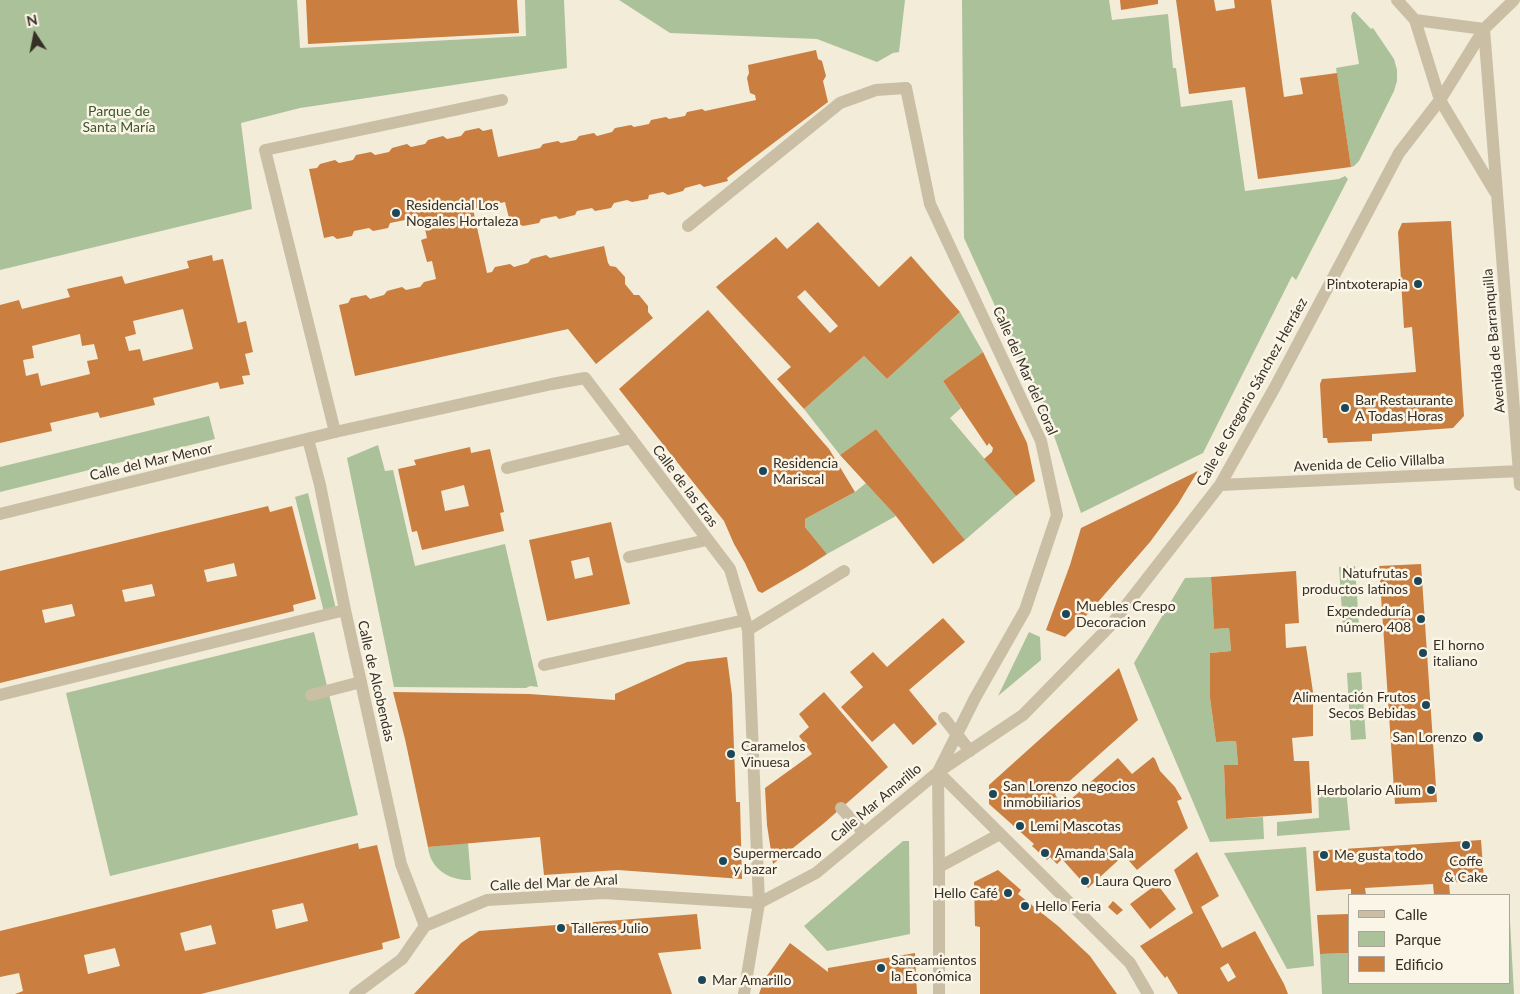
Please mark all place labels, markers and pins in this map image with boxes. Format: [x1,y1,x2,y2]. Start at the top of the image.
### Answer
place label: Residencial Los Nogales Hortaleza [406,197,518,230]
marker: Residencial Los Nogales Hortaleza [390,207,402,219]
place label: Pintxoterapia [1327,276,1408,292]
marker: Pintxoterapia [1412,278,1424,290]
place label: Bar Restaurante A Todas Horas [1355,392,1453,424]
marker: Bar Restaurante A Todas Horas [1339,402,1351,414]
place label: Residencia Mariscal [773,455,838,488]
marker: Residencia Mariscal [757,465,769,477]
place label: Natufrutas productos latinos [1302,565,1408,598]
marker: Natufrutas productos latinos [1412,575,1424,587]
place label: Muebles Crespo Decoracion [1076,598,1176,630]
place label: Expendeduría número 408 [1327,603,1411,636]
marker: Muebles Crespo Decoracion [1060,608,1072,620]
marker: Expendeduría número 408 [1415,613,1427,625]
place label: El horno italiano [1433,637,1485,670]
marker: El horno italiano [1417,647,1429,659]
place label: Alimentación Frutos Secos Bebidas [1293,689,1416,722]
marker: Alimentación Frutos Secos Bebidas [1420,699,1432,711]
place label: San Lorenzo [1392,729,1467,745]
marker: San Lorenzo [1471,730,1485,744]
place label: Caramelos Vinuesa [741,738,805,770]
marker: Caramelos Vinuesa [725,748,737,760]
place label: San Lorenzo negocios inmobiliarios [1003,778,1136,810]
place label: Herbolario Alium [1317,782,1421,798]
marker: Herbolario Alium [1425,784,1437,796]
marker: San Lorenzo negocios inmobiliarios [987,788,999,800]
place label: Lemi Mascotas [1030,818,1121,834]
marker: Lemi Mascotas [1014,820,1026,832]
marker: Coffe & Cake [1460,839,1472,851]
place label: Supermercado y bazar [733,845,822,878]
place label: Amanda Sala [1055,845,1134,861]
marker: Amanda Sala [1039,847,1051,859]
place label: Me gusta todo [1334,847,1423,863]
marker: Me gusta todo [1318,849,1330,861]
place label: Coffe & Cake [1444,853,1488,886]
marker: Supermercado y bazar [717,855,729,867]
place label: Laura Quero [1095,873,1172,889]
marker: Laura Quero [1079,875,1091,887]
place label: Hello Café [934,885,998,901]
marker: Hello Café [1002,887,1014,899]
place label: Hello Feria [1035,898,1101,914]
marker: Hello Feria [1019,900,1031,912]
place label: Talleres Julio [571,920,649,936]
marker: Talleres Julio [555,922,567,934]
place label: Saneamientos la Económica [891,952,977,984]
marker: Saneamientos la Económica [875,962,887,974]
place label: Mar Amarillo [712,972,791,988]
marker: Mar Amarillo [696,974,708,986]

